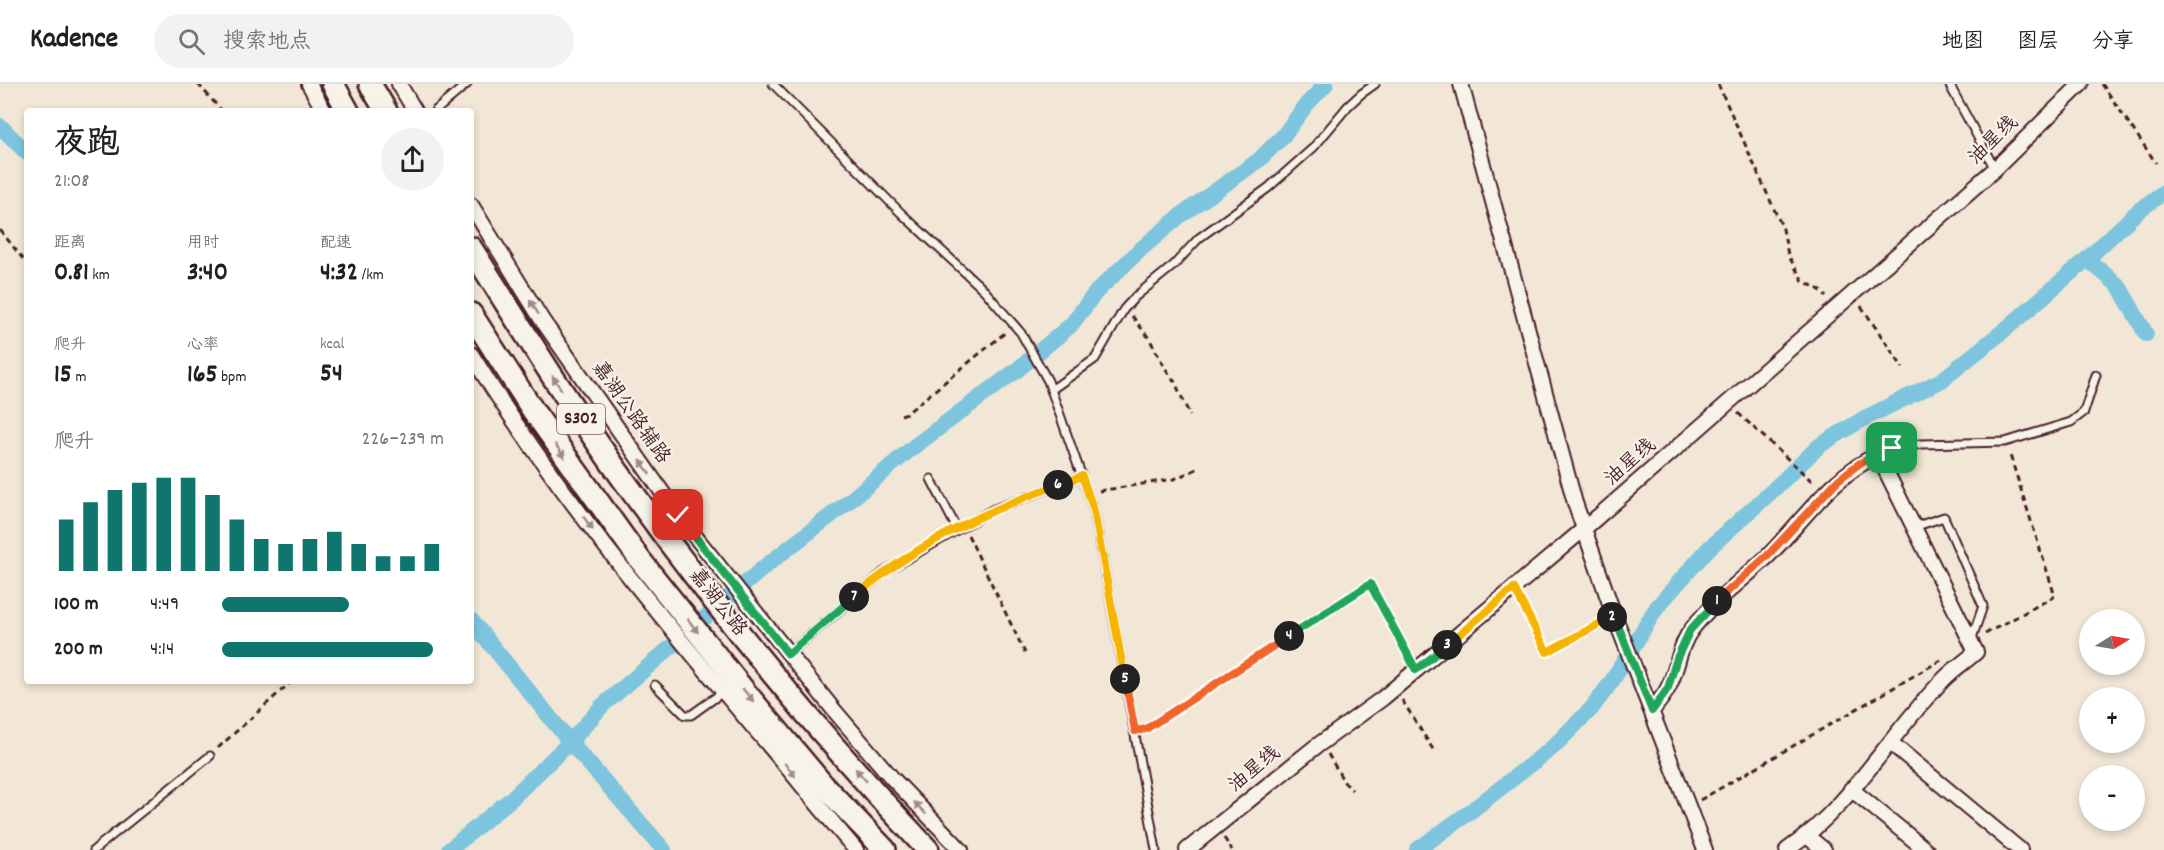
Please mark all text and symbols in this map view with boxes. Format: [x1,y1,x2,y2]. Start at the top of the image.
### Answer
search box [154,14,574,68]
text: Kadence [30,21,118,61]
icon: search [175,25,208,58]
text: 搜索地点 [223,27,311,58]
text: 地图 [1942,28,1984,58]
text: 图层 [2017,28,2059,58]
text: 分享 [2092,28,2134,58]
street label: 油星线 [1963,110,2025,172]
text: 夜跑 [54,122,120,169]
button: share [381,128,444,191]
text: 21:08 [54,168,89,196]
text: 距离 [54,232,86,255]
text: 用时 [187,232,219,255]
text: 配速 [320,232,352,255]
text: 0.81 [54,255,89,292]
text: 3:40 [187,255,228,292]
text: 4:32 [320,255,358,292]
text: km [89,264,110,287]
text: /km [358,264,384,287]
one-way arrow [528,299,539,315]
text: kcal [320,333,344,356]
text: 爬升 [54,334,86,357]
text: 心率 [187,334,219,357]
text: 54 [320,356,343,393]
street label: 嘉湖公路辅路 [584,356,676,471]
text: 15 [54,357,72,394]
text: 165 [187,357,217,394]
text: m [72,366,86,389]
text: bpm [217,366,246,389]
one-way arrow [552,375,563,391]
road number: S302 [557,404,605,434]
pin [1866,422,1917,473]
text: 226–239 m [362,426,444,454]
text: 爬升 [54,429,94,457]
icon: arrive [1875,431,1908,464]
street label: 油星线 [1599,433,1663,493]
one-way arrow [554,442,566,458]
one-way arrow [639,460,651,476]
pin: 6 [1043,470,1073,500]
text: 6 [1054,473,1062,496]
pin [652,489,703,540]
icon: check [661,498,694,531]
one-way arrow [581,516,593,531]
street label: 嘉湖公路 [681,563,753,644]
pin: 7 [839,582,869,612]
text: 7 [851,585,857,608]
pin: 1 [1702,586,1732,616]
text: 1 [1715,589,1719,612]
text: 100 m [54,591,99,619]
text: 4:49 [150,591,179,619]
pin: 2 [1597,602,1627,632]
text: 2 [1609,605,1616,628]
north arrow [2079,609,2145,675]
map controls [2079,609,2145,831]
one-way arrow [687,618,699,634]
pin: 4 [1274,621,1304,651]
text: 4 [1286,624,1292,647]
pin: 3 [1432,630,1462,660]
text: 3 [1443,633,1451,656]
text: 200 m [54,636,103,664]
text: 4:14 [150,636,174,664]
pin: 5 [1110,664,1140,694]
text: 5 [1121,667,1129,690]
one-way arrow [741,687,754,702]
button: + [2079,687,2145,753]
street label: 油星线 [1223,740,1287,800]
one-way arrow [783,762,796,777]
button: − [2079,765,2145,831]
one-way arrow [855,768,868,783]
one-way arrow [914,801,928,815]

